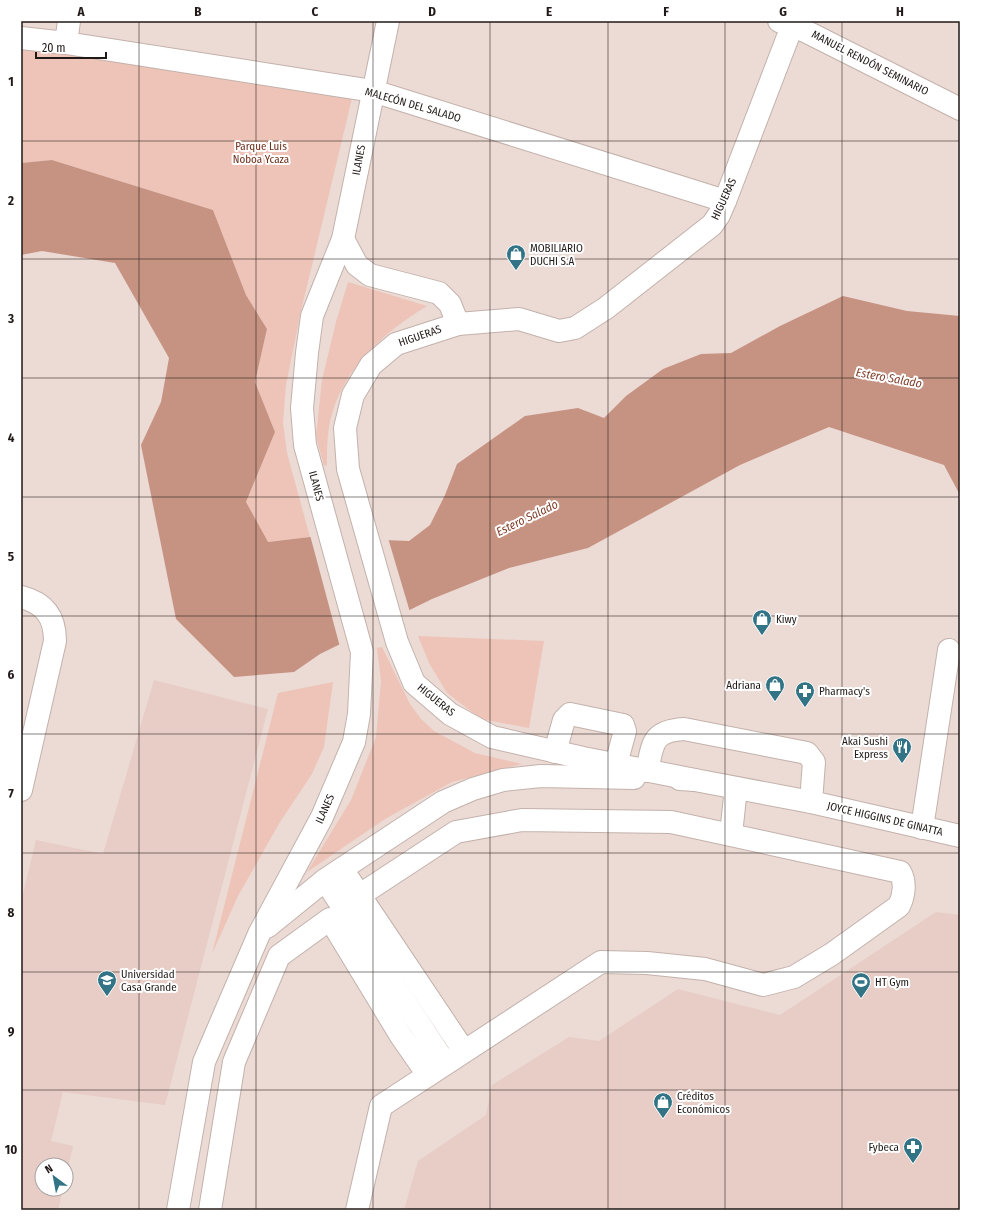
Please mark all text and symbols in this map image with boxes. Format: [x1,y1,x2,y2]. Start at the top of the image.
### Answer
text: A [76,4,85,19]
text: B [194,4,202,19]
text: C [312,4,319,19]
text: D [428,4,436,19]
text: E [546,4,552,19]
text: F [663,4,669,19]
text: G [779,4,787,19]
text: H [896,4,904,19]
street label: MANUEL RENDÓN SEMINARIO [809,27,931,98]
scale bar [36,34,106,60]
text: 20 m [42,41,66,55]
text: 1 [8,74,14,89]
street label: MALECÓN DEL SALADO [364,84,463,125]
park label: Parque Luis Noboa Ycaza [233,140,289,166]
street label: ILANES [350,143,368,176]
street label: HIGUERAS [709,175,740,222]
text: 2 [7,193,14,208]
place label: MOBILIARIO DUCHI S.A [530,242,583,268]
shop icon: MOBILIARIO DUCHI S.A [505,243,527,271]
text: 3 [7,311,14,326]
street label: HIGUERAS [397,322,444,349]
water label: Estero Salado [855,365,923,391]
text: 4 [8,430,15,445]
street label: ILANES [306,469,326,503]
water label: Estero Salado [494,497,560,539]
text: 5 [8,549,14,564]
shop icon: Kiwy [751,608,773,636]
place label: Kiwy [776,613,797,626]
text: 6 [8,667,15,682]
shop icon: Adriana [764,674,786,702]
place label: Adriana [726,679,761,692]
pharmacy icon: Pharmacy's [794,680,816,708]
street label: HIGUERAS [415,681,458,719]
place label: Pharmacy's [819,685,870,698]
place label: Akai Sushi Express [842,735,888,761]
restaurant icon: Akai Sushi Express [891,736,913,764]
text: 7 [8,786,14,801]
street label: ILANES [313,792,337,826]
street label: JOYCE HIGGINS DE GINATTA [826,799,944,839]
text: 8 [8,905,15,920]
place label: Universidad Casa Grande [121,968,177,994]
school or university icon: Universidad Casa Grande [96,969,118,997]
sports icon: HT Gym [850,971,872,999]
place label: HT Gym [875,976,909,989]
text: 9 [8,1024,15,1039]
place label: Créditos Económicos [677,1090,730,1116]
shop icon: Créditos Económicos [652,1091,674,1119]
pharmacy icon: Fybeca [902,1136,924,1164]
place label: Fybeca [868,1141,899,1154]
text: 10 [5,1142,17,1157]
north arrow [34,1157,74,1197]
text: N [43,1162,55,1176]

